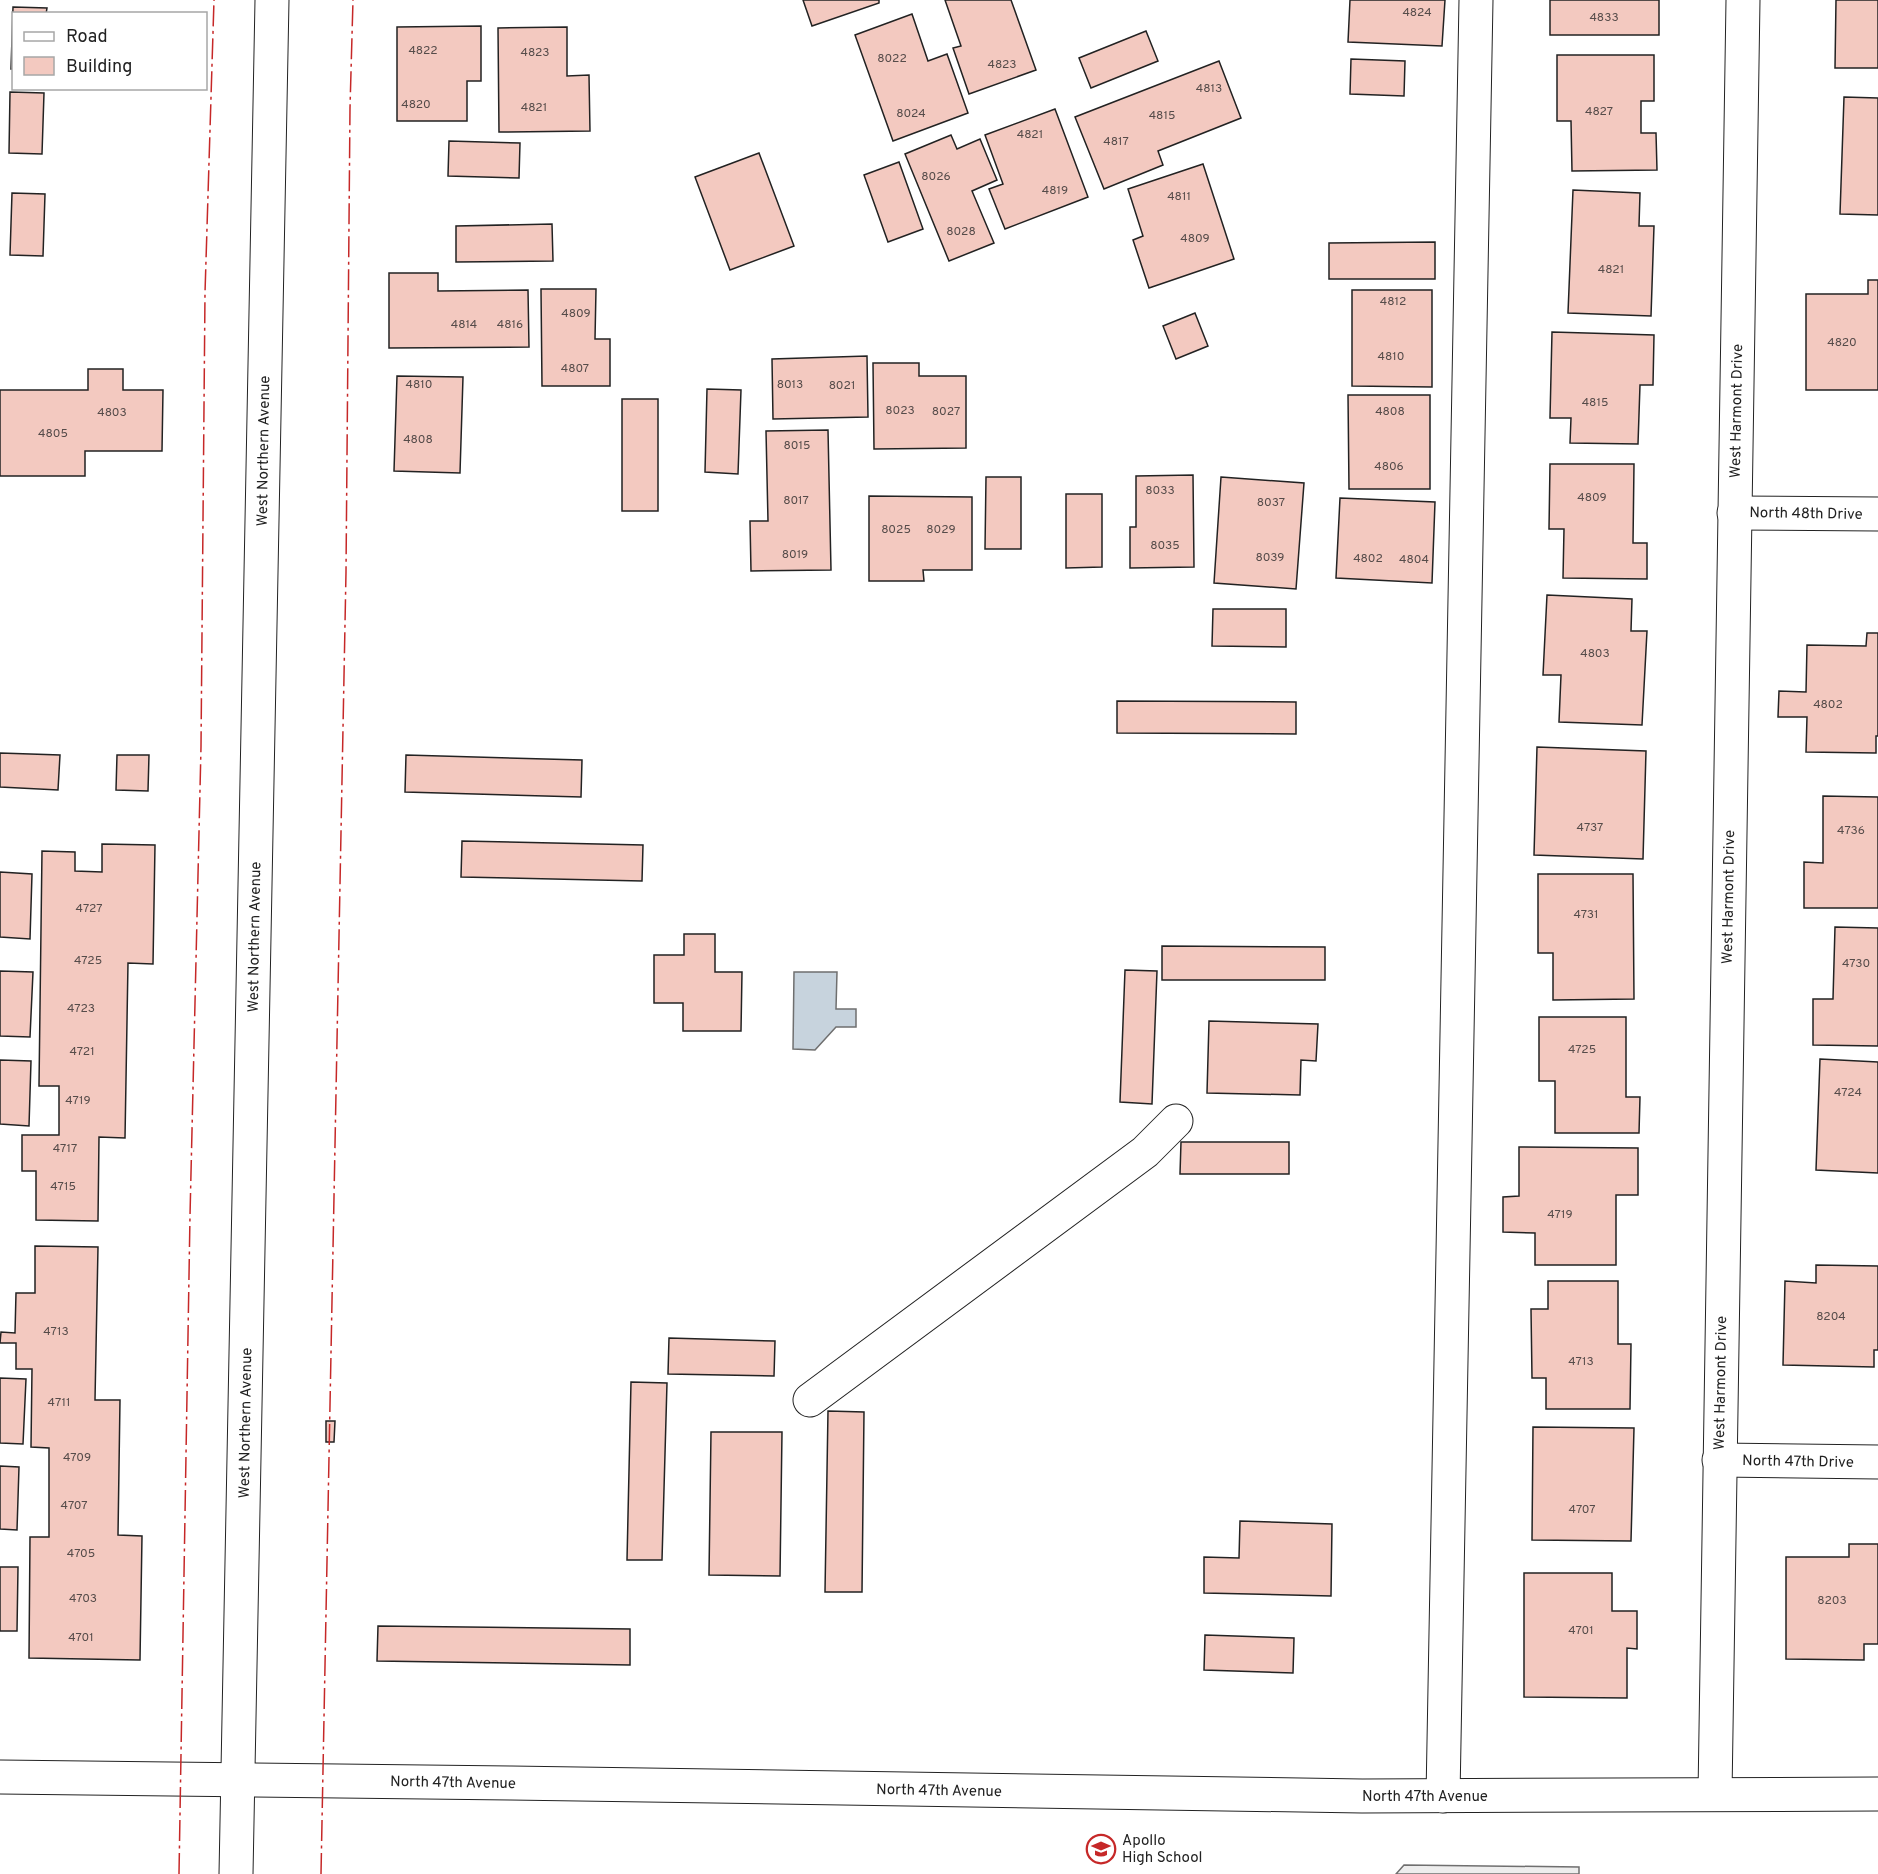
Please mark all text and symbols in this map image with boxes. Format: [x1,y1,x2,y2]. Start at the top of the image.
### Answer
house number: 4824 [1402,5,1432,21]
house number: 4833 [1589,10,1619,26]
legend [12,12,207,90]
text: Road [66,26,108,49]
house number: 4822 [408,43,438,59]
house number: 4823 [520,45,550,61]
house number: 8022 [877,51,907,67]
text: Building [66,56,132,79]
house number: 4823 [987,57,1017,73]
house number: 4813 [1196,81,1222,97]
house number: 4820 [401,97,431,113]
house number: 4821 [521,100,547,116]
house number: 4827 [1585,104,1613,120]
house number: 8024 [896,106,926,122]
house number: 4815 [1149,108,1175,124]
house number: 4821 [1017,127,1043,143]
house number: 4817 [1103,134,1129,150]
house number: 8026 [921,169,951,185]
house number: 4819 [1042,183,1068,199]
house number: 4811 [1167,189,1191,205]
house number: 8028 [946,224,976,240]
house number: 4809 [1180,231,1210,247]
house number: 4821 [1598,262,1624,278]
house number: 4812 [1380,294,1406,310]
house number: 4809 [561,306,591,322]
house number: 4814 [451,317,477,333]
house number: 4816 [497,317,523,333]
house number: 4820 [1827,335,1857,351]
street label: West Harmont Drive [1727,344,1748,478]
house number: 4810 [1378,349,1404,365]
house number: 4807 [561,361,589,377]
street label: West Northern Avenue [254,375,275,527]
house number: 4810 [406,377,432,393]
house number: 8013 [777,377,803,393]
house number: 8021 [829,378,855,394]
house number: 4815 [1582,395,1608,411]
house number: 8023 [885,403,915,419]
house number: 8027 [932,404,960,420]
house number: 4808 [1375,404,1405,420]
house number: 4803 [97,405,127,421]
house number: 4805 [38,426,68,442]
house number: 4808 [403,432,433,448]
house number: 8015 [784,438,810,454]
house number: 4806 [1374,459,1404,475]
house number: 8033 [1145,483,1175,499]
house number: 4809 [1577,490,1607,506]
house number: 8017 [783,493,809,509]
house number: 8037 [1257,495,1285,511]
street label: North 48th Drive [1749,504,1863,525]
house number: 8025 [881,522,911,538]
house number: 8029 [926,522,956,538]
house number: 8035 [1150,538,1180,554]
house number: 8019 [782,547,808,563]
house number: 8039 [1255,550,1285,566]
house number: 4802 [1353,551,1383,567]
house number: 4804 [1399,552,1429,568]
house number: 4803 [1580,646,1610,662]
house number: 4802 [1813,697,1843,713]
house number: 4737 [1577,820,1603,836]
house number: 4736 [1837,823,1865,839]
street label: West Harmont Drive [1719,830,1740,964]
street label: West Northern Avenue [245,861,266,1013]
house number: 4727 [76,901,102,917]
house number: 4731 [1573,907,1599,923]
house number: 4725 [74,953,102,969]
house number: 4730 [1842,956,1870,972]
house number: 4723 [67,1001,95,1017]
house number: 4725 [1568,1042,1596,1058]
house number: 4721 [69,1044,95,1060]
house number: 4724 [1834,1085,1862,1101]
house number: 4719 [65,1093,91,1109]
house number: 4717 [53,1141,77,1157]
house number: 4715 [50,1179,76,1195]
house number: 4719 [1547,1207,1573,1223]
house number: 8204 [1816,1309,1846,1325]
street label: West Harmont Drive [1711,1316,1732,1450]
house number: 4713 [43,1324,69,1340]
street label: West Northern Avenue [236,1347,257,1499]
house number: 4713 [1568,1354,1594,1370]
house number: 4711 [48,1395,70,1411]
house number: 4709 [63,1450,91,1466]
street label: North 47th Drive [1742,1452,1854,1473]
house number: 4707 [61,1498,87,1514]
house number: 4707 [1569,1502,1595,1518]
house number: 4705 [67,1546,95,1562]
house number: 4703 [69,1591,97,1607]
house number: 8203 [1817,1593,1847,1609]
house number: 4701 [1568,1623,1594,1639]
house number: 4701 [68,1630,94,1646]
street label: North 47th Avenue [390,1773,516,1794]
street label: North 47th Avenue [876,1781,1002,1802]
street label: North 47th Avenue [1362,1788,1488,1807]
place label: Apollo High School [1122,1832,1203,1868]
school or university icon: Apollo High School [1085,1833,1117,1865]

